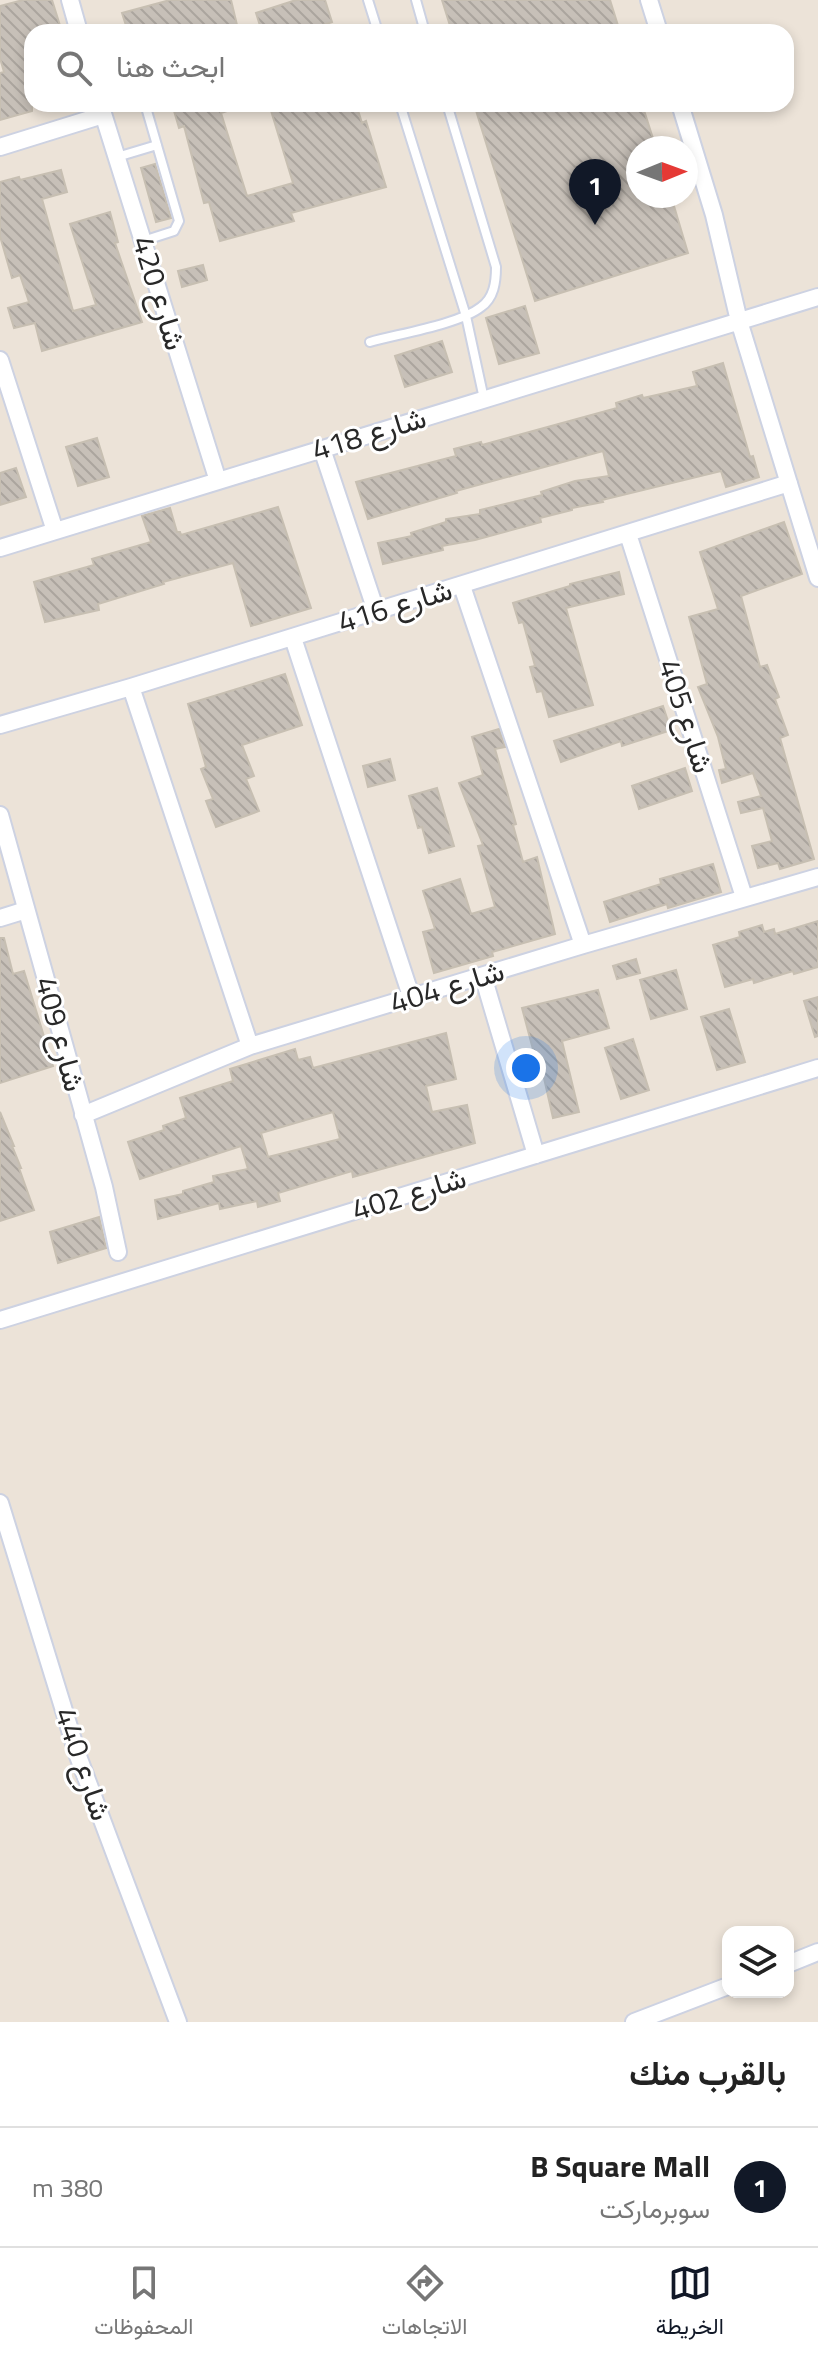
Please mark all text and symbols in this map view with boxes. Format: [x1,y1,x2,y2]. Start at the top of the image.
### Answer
search box [24,24,794,112]
text: ابحث هنا [116,43,226,89]
icon: search [52,46,96,90]
north arrow [626,136,698,208]
pin: 1 [569,159,621,225]
street label: شارع 420 [121,230,199,356]
street label: شارع 418 [306,394,432,472]
street label: شارع 416 [332,566,458,644]
street label: شارع 405 [647,653,727,779]
street label: شارع 404 [384,947,510,1025]
street label: شارع 409 [24,971,98,1096]
your location [506,1048,546,1088]
street label: شارع 402 [346,1154,472,1232]
street label: شارع 440 [43,1701,125,1827]
map controls [722,1926,794,1998]
button: layers [722,1926,794,1998]
text: بالقرب منك [629,2046,786,2098]
text: B Square Mall [530,2143,710,2189]
text: 380 m [32,2168,103,2207]
text: 1 [753,2168,767,2207]
text: سوبرماركت [599,2189,710,2228]
tab: المحفوظات [94,2261,193,2346]
tab: الاتجاهات [382,2261,467,2346]
tab: الخريطة [656,2261,724,2346]

